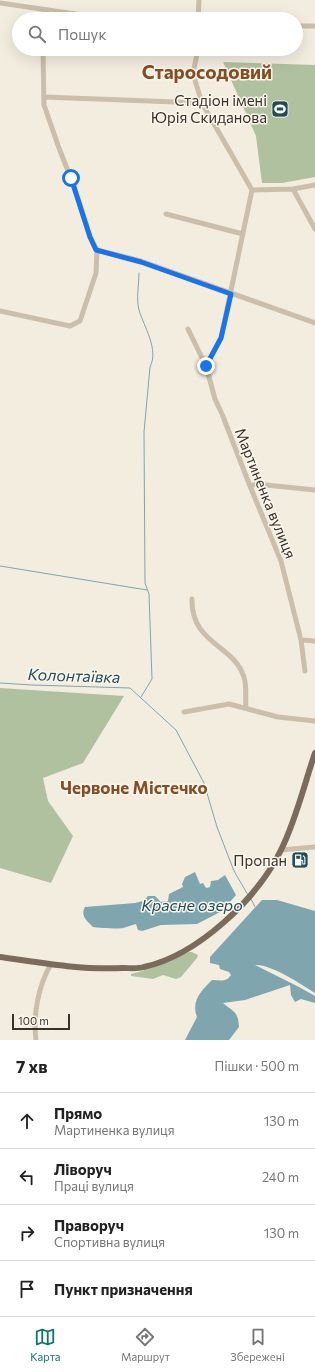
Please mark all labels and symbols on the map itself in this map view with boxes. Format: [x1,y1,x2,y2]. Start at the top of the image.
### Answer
district label: Старосодовий [142,60,272,83]
place label: Стадiон імені Юрія Скиданова [151,91,267,126]
sports icon: Стадiон імені Юрія Скиданова [270,99,290,119]
route start [62,169,80,187]
route end [197,357,215,375]
street label: Мартиненка вулиця [232,425,300,561]
water label: Колонтаївка [27,664,121,686]
district label: Червоне Містечко [60,777,208,798]
fuel station icon: Пропан [290,850,310,870]
place label: Пропан [233,851,287,869]
water label: Красне озеро [141,895,243,914]
scale bar [12,1012,70,1031]

